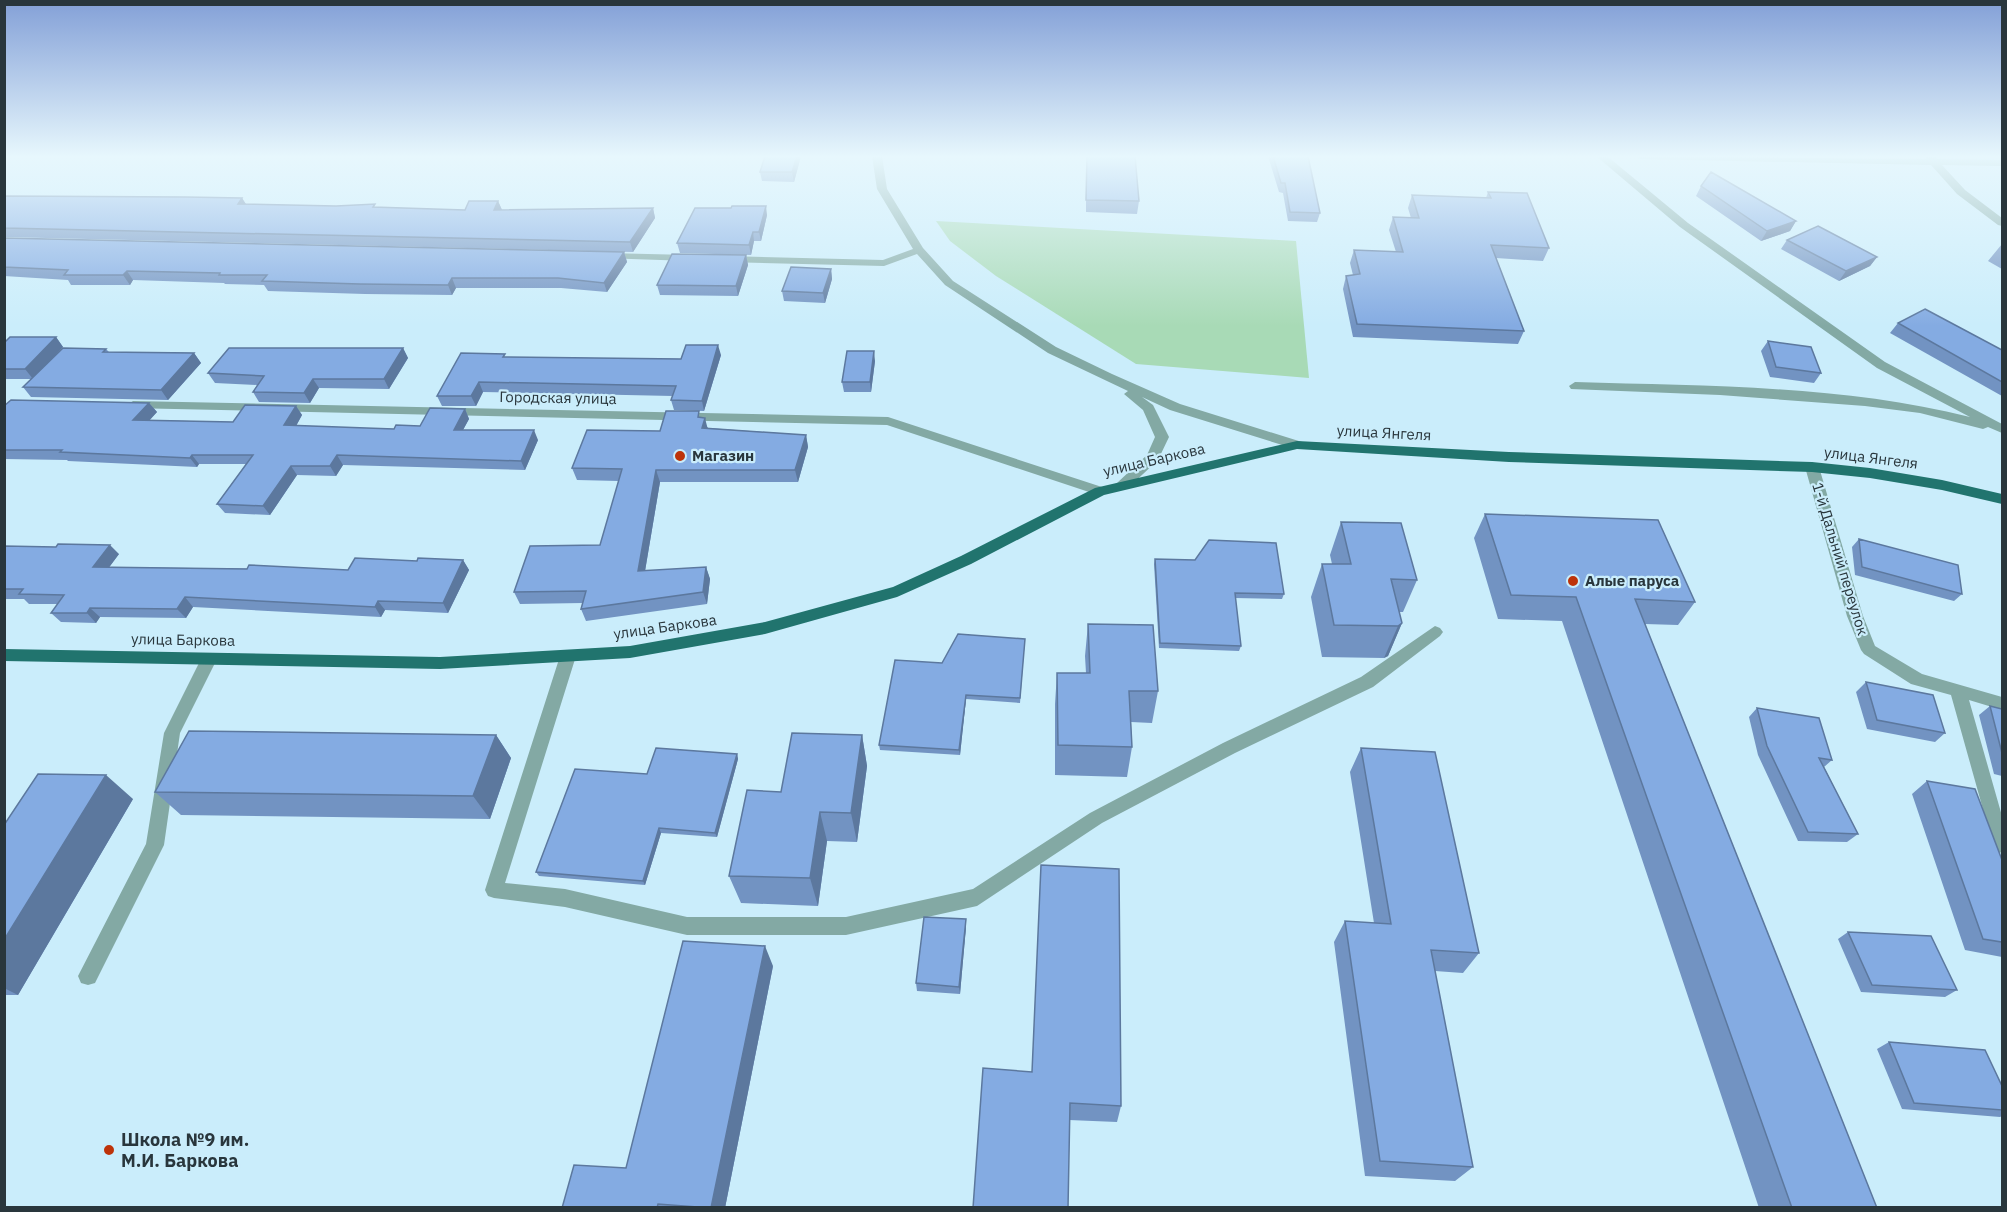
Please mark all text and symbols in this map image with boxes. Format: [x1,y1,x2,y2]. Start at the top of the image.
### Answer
street label: Городская улица [499,387,617,408]
street label: улица Янгеля [1336,421,1432,444]
street label: улица Баркова [1101,439,1207,480]
street label: улица Янгеля [1823,442,1919,473]
place label: Магазин [692,446,754,465]
marker: Магазин [673,449,687,463]
street label: 1-й Дальний переулок [1808,480,1873,637]
place label: Алые паруса [1585,571,1680,590]
marker: Алые паруса [1566,574,1580,588]
street label: улица Баркова [612,610,718,643]
street label: улица Баркова [131,629,235,650]
place label: Школа №9 им. М.И. Баркова [121,1128,249,1172]
marker: Школа №9 им. М.И. Баркова [102,1143,116,1157]

